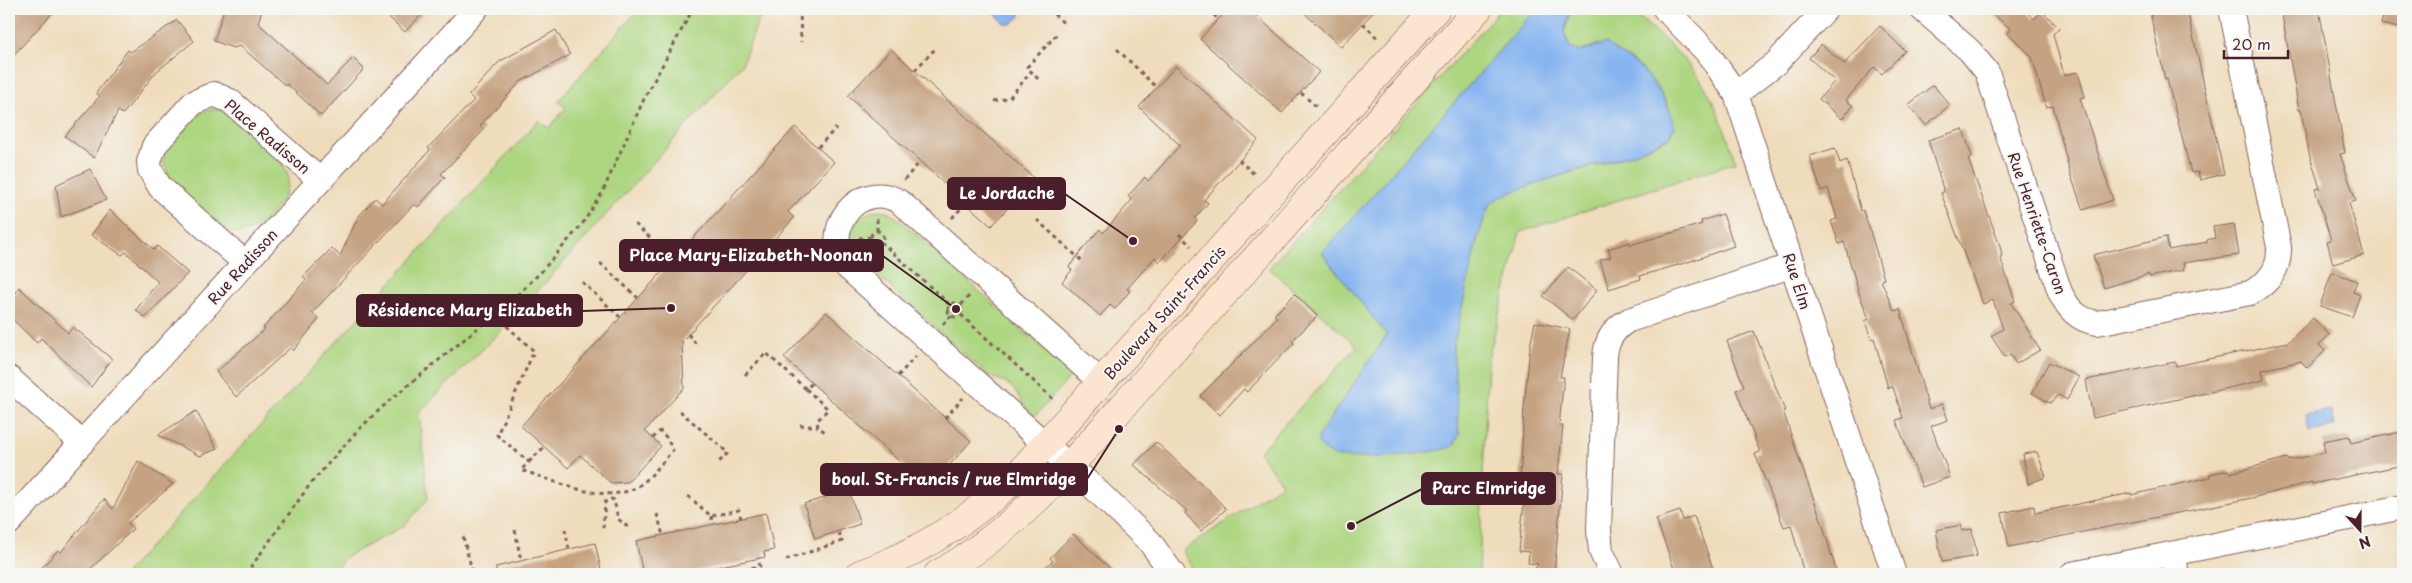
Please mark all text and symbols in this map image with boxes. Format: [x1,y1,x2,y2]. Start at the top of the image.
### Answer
scale bar [2224,28,2288,60]
text: 20 m [2232,32,2271,55]
street label: Place Radisson [220,93,316,179]
street label: Rue Henriette-Caron [2003,149,2073,297]
callout: Le Jordache [948,178,1065,209]
text: Le Jordache [959,180,1055,204]
street label: Rue Radisson [202,223,282,309]
callout: Place Mary-Elizabeth-Noonan [620,240,883,271]
street label: Boulevard Saint-Francis [1098,240,1231,384]
text: Place Mary-Elizabeth-Noonan [629,242,873,266]
street label: Rue Elm [1778,250,1818,312]
callout: Résidence Mary Elizabeth [357,295,582,326]
text: Résidence Mary Elizabeth [368,297,572,321]
callout: boul. St-Francis / rue Elmridge [821,464,1087,495]
text: boul. St-Francis / rue Elmridge [832,466,1077,490]
callout: Parc Elmridge [1422,473,1555,504]
text: Parc Elmridge [1432,475,1546,499]
north arrow [2334,506,2384,556]
text: N [2356,531,2374,554]

